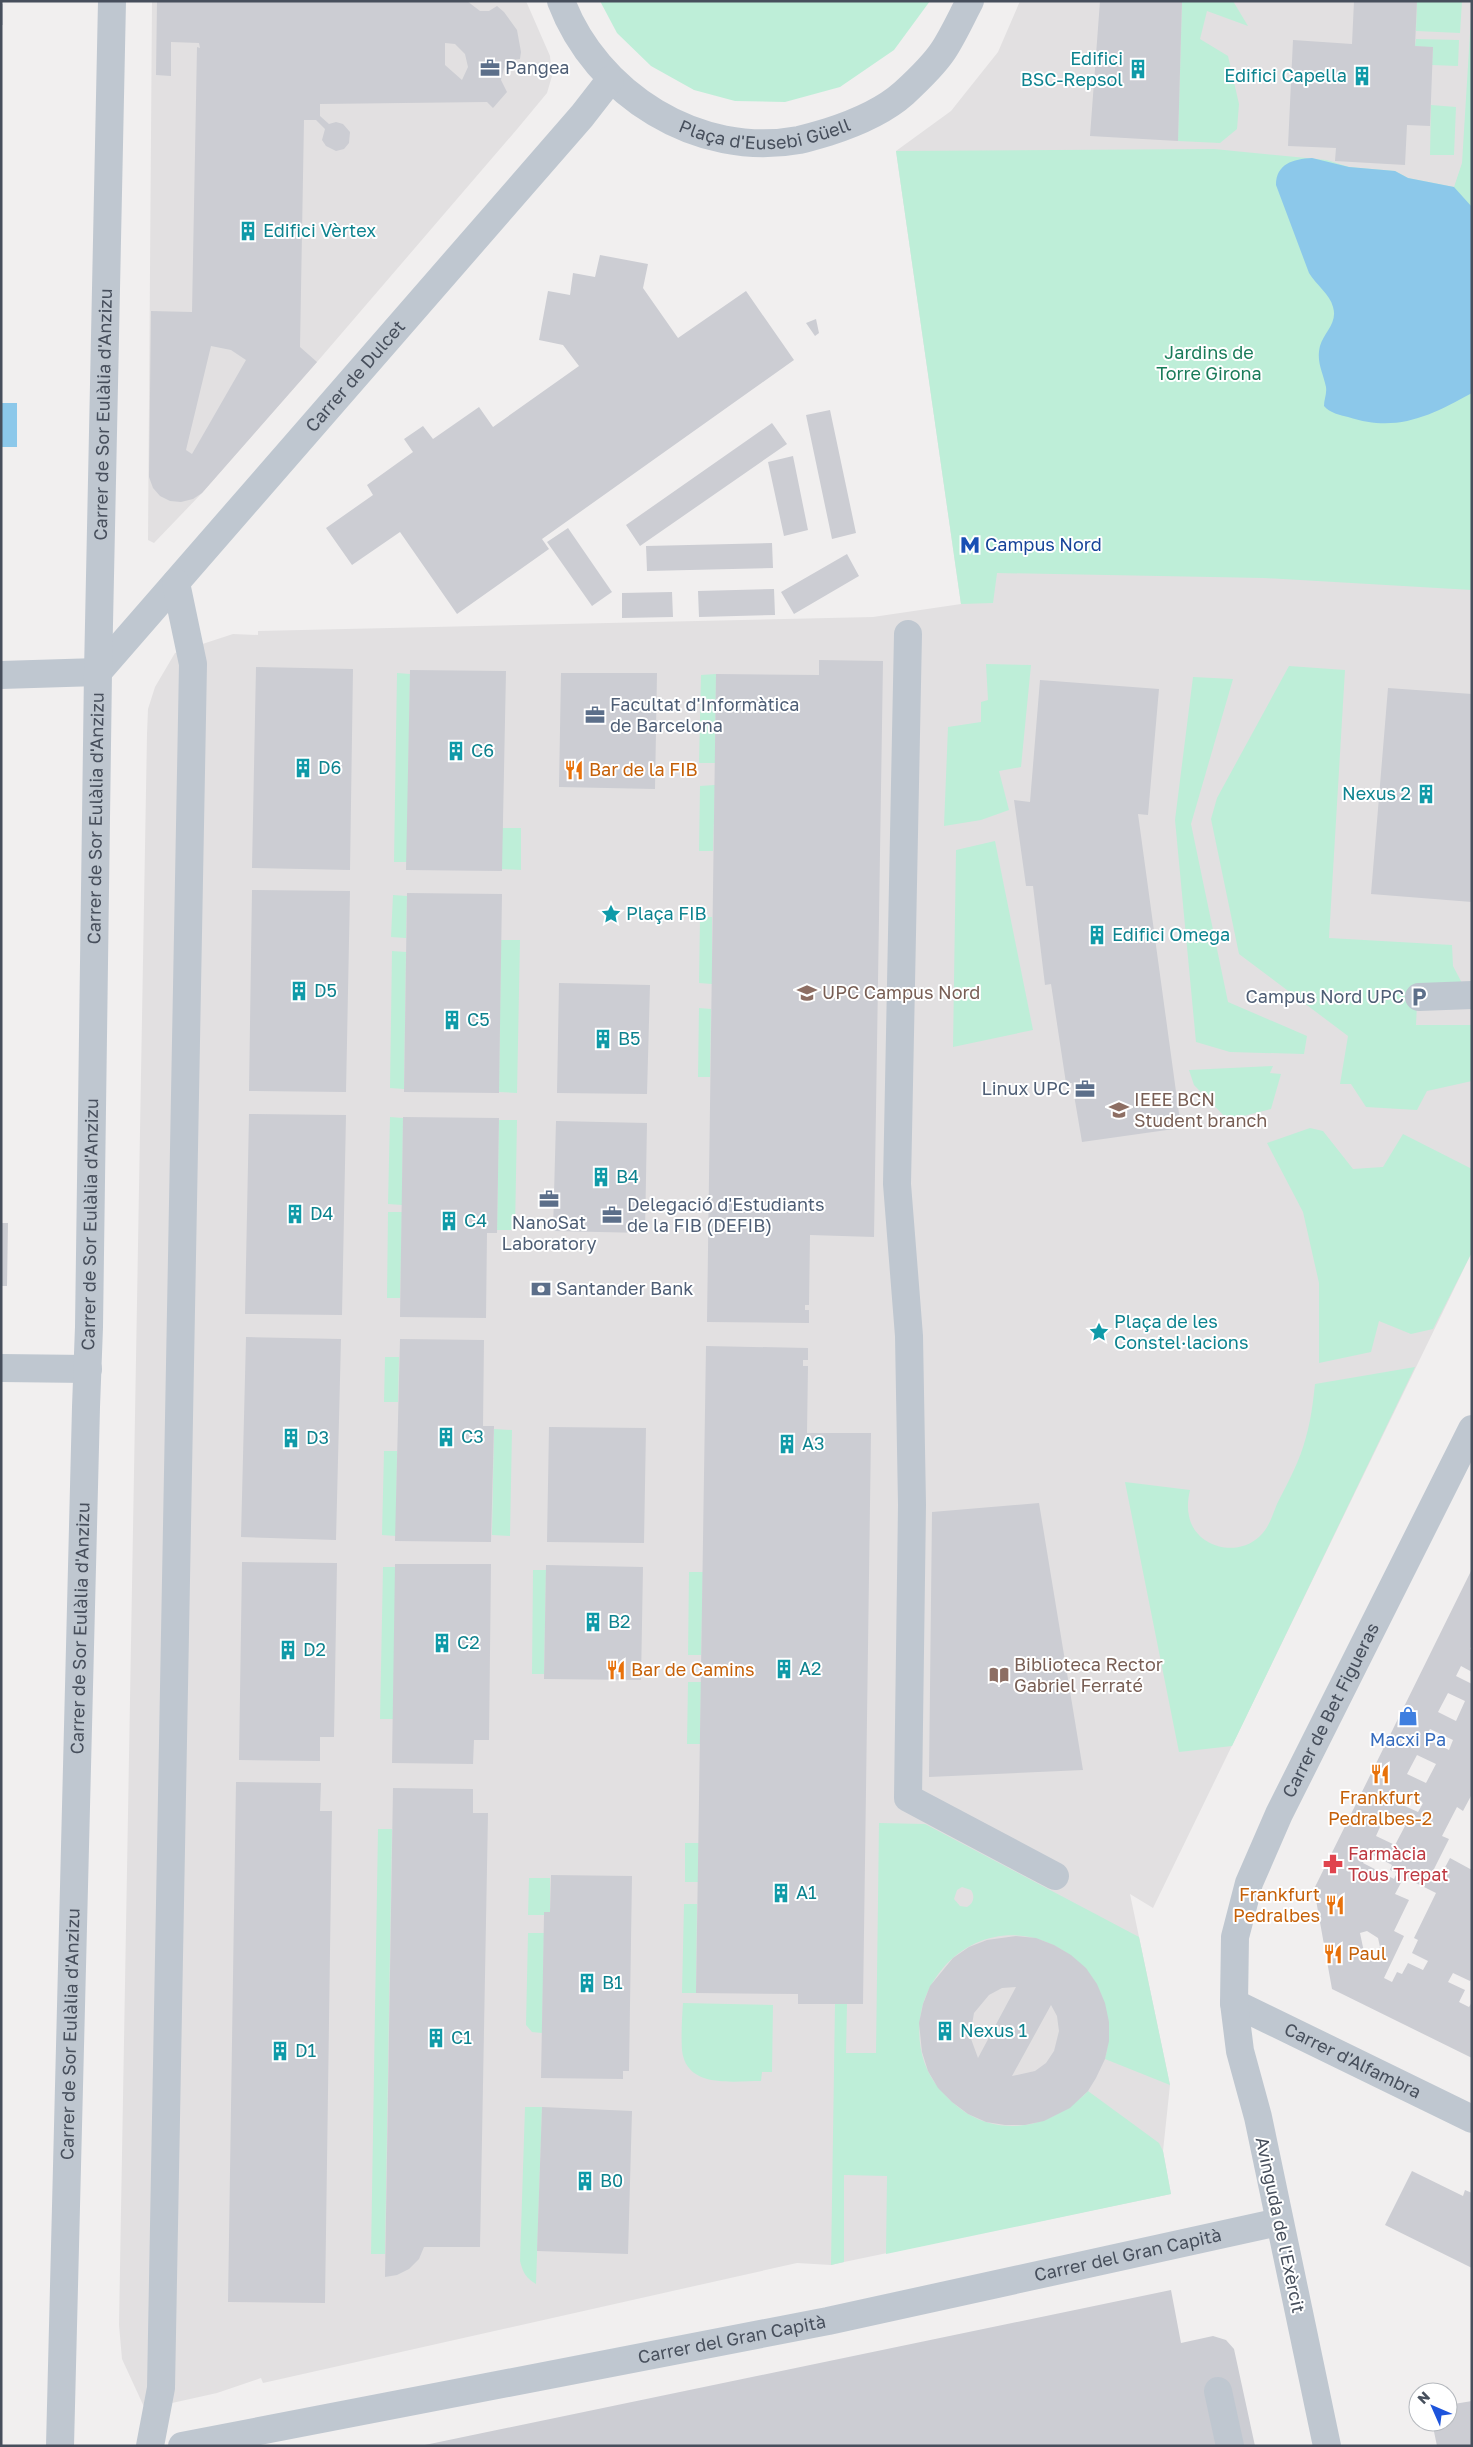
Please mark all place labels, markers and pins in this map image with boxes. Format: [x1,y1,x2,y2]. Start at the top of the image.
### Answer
place label: Edifici BSC-Repsol [1021,47,1123,90]
place label: Pangea [505,56,570,78]
office icon: Pangea [479,57,501,79]
building icon: Edifici BSC-Repsol [1127,58,1149,80]
place label: Edifici Capella [1224,64,1347,86]
building icon: Edifici Capella [1351,65,1373,87]
place label: Edifici Vèrtex [263,219,376,241]
building icon: Edifici Vèrtex [237,220,259,242]
place label: Campus Nord [985,533,1102,555]
metro station icon: Campus Nord [959,534,981,556]
place label: Facultat d'Informàtica de Barcelona [610,693,799,736]
office icon: Facultat d'Informàtica de Barcelona [584,704,606,726]
place label: C6 [471,739,494,761]
building icon: C6 [445,740,467,762]
place label: D6 [318,756,342,778]
building icon: D6 [292,757,314,779]
place label: Bar de la FIB [589,758,698,780]
restaurant icon: Bar de la FIB [563,759,585,781]
place label: Nexus 2 [1342,782,1411,804]
building icon: Nexus 2 [1415,783,1437,805]
place label: Plaça FIB [626,902,707,924]
place icon: Plaça FIB [600,903,622,925]
place label: Edifici Omega [1112,923,1230,945]
building icon: Edifici Omega [1086,924,1108,946]
place label: D5 [314,979,337,1001]
building icon: D5 [288,980,310,1002]
place label: UPC Campus Nord [822,981,980,1003]
school or university icon: UPC Campus Nord [796,982,818,1004]
place label: Campus Nord UPC [1246,985,1404,1007]
parking icon: Campus Nord UPC [1408,986,1430,1008]
place label: C5 [467,1008,490,1030]
building icon: C5 [441,1009,463,1031]
place label: B5 [618,1027,641,1049]
building icon: B5 [592,1028,614,1050]
place label: Linux UPC [981,1077,1070,1099]
office icon: Linux UPC [1074,1078,1096,1100]
place label: IEEE BCN Student branch [1134,1088,1267,1131]
school or university icon: IEEE BCN Student branch [1108,1099,1130,1121]
place label: B4 [616,1165,639,1187]
building icon: B4 [590,1166,612,1188]
office icon: NanoSat Laboratory [538,1188,560,1210]
place label: Delegació d'Estudiants de la FIB (DEFIB) [627,1193,825,1236]
place label: D4 [310,1202,334,1224]
building icon: D4 [284,1203,306,1225]
office icon: Delegació d'Estudiants de la FIB (DEFIB) [601,1204,623,1226]
place label: C4 [464,1209,487,1231]
building icon: C4 [438,1210,460,1232]
place label: NanoSat Laboratory [502,1211,596,1254]
place label: Santander Bank [556,1277,694,1299]
bank icon: Santander Bank [530,1278,552,1300]
place label: Plaça de les Constel·lacions [1114,1310,1248,1353]
place icon: Plaça de les Constel·lacions [1088,1321,1110,1343]
place label: C3 [461,1425,484,1447]
place label: D3 [306,1426,329,1448]
building icon: C3 [435,1426,457,1448]
building icon: D3 [280,1427,302,1449]
place label: A3 [802,1432,825,1454]
building icon: A3 [776,1433,798,1455]
place label: B2 [608,1610,631,1632]
building icon: B2 [582,1611,604,1633]
place label: C2 [457,1631,480,1653]
building icon: C2 [431,1632,453,1654]
place label: D2 [303,1638,326,1660]
building icon: D2 [277,1639,299,1661]
place label: Biblioteca Rector Gabriel Ferraté [1014,1653,1163,1696]
place label: A2 [799,1657,822,1679]
place label: Bar de Camins [631,1658,755,1680]
building icon: A2 [773,1658,795,1680]
restaurant icon: Bar de Camins [605,1659,627,1681]
library icon: Biblioteca Rector Gabriel Ferraté [988,1664,1010,1686]
shop icon: Macxi Pa [1397,1705,1419,1727]
place label: Macxi Pa [1370,1728,1446,1750]
restaurant icon: Frankfurt Pedralbes-2 [1369,1763,1391,1785]
place label: Frankfurt Pedralbes-2 [1328,1786,1432,1829]
place label: Farmàcia Tous Trepat [1348,1842,1448,1885]
pharmacy icon: Farmàcia Tous Trepat [1322,1853,1344,1875]
place label: A1 [796,1881,817,1903]
building icon: A1 [770,1882,792,1904]
place label: Frankfurt Pedralbes [1233,1883,1320,1926]
restaurant icon: Frankfurt Pedralbes [1324,1894,1346,1916]
place label: Paul [1348,1942,1387,1964]
restaurant icon: Paul [1322,1943,1344,1965]
place label: B1 [602,1971,623,1993]
building icon: B1 [576,1972,598,1994]
place label: Nexus 1 [960,2019,1028,2041]
building icon: Nexus 1 [934,2020,956,2042]
place label: C1 [451,2026,472,2048]
building icon: C1 [425,2027,447,2049]
place label: D1 [295,2039,317,2061]
building icon: D1 [269,2040,291,2062]
place label: B0 [600,2169,623,2191]
building icon: B0 [574,2170,596,2192]

